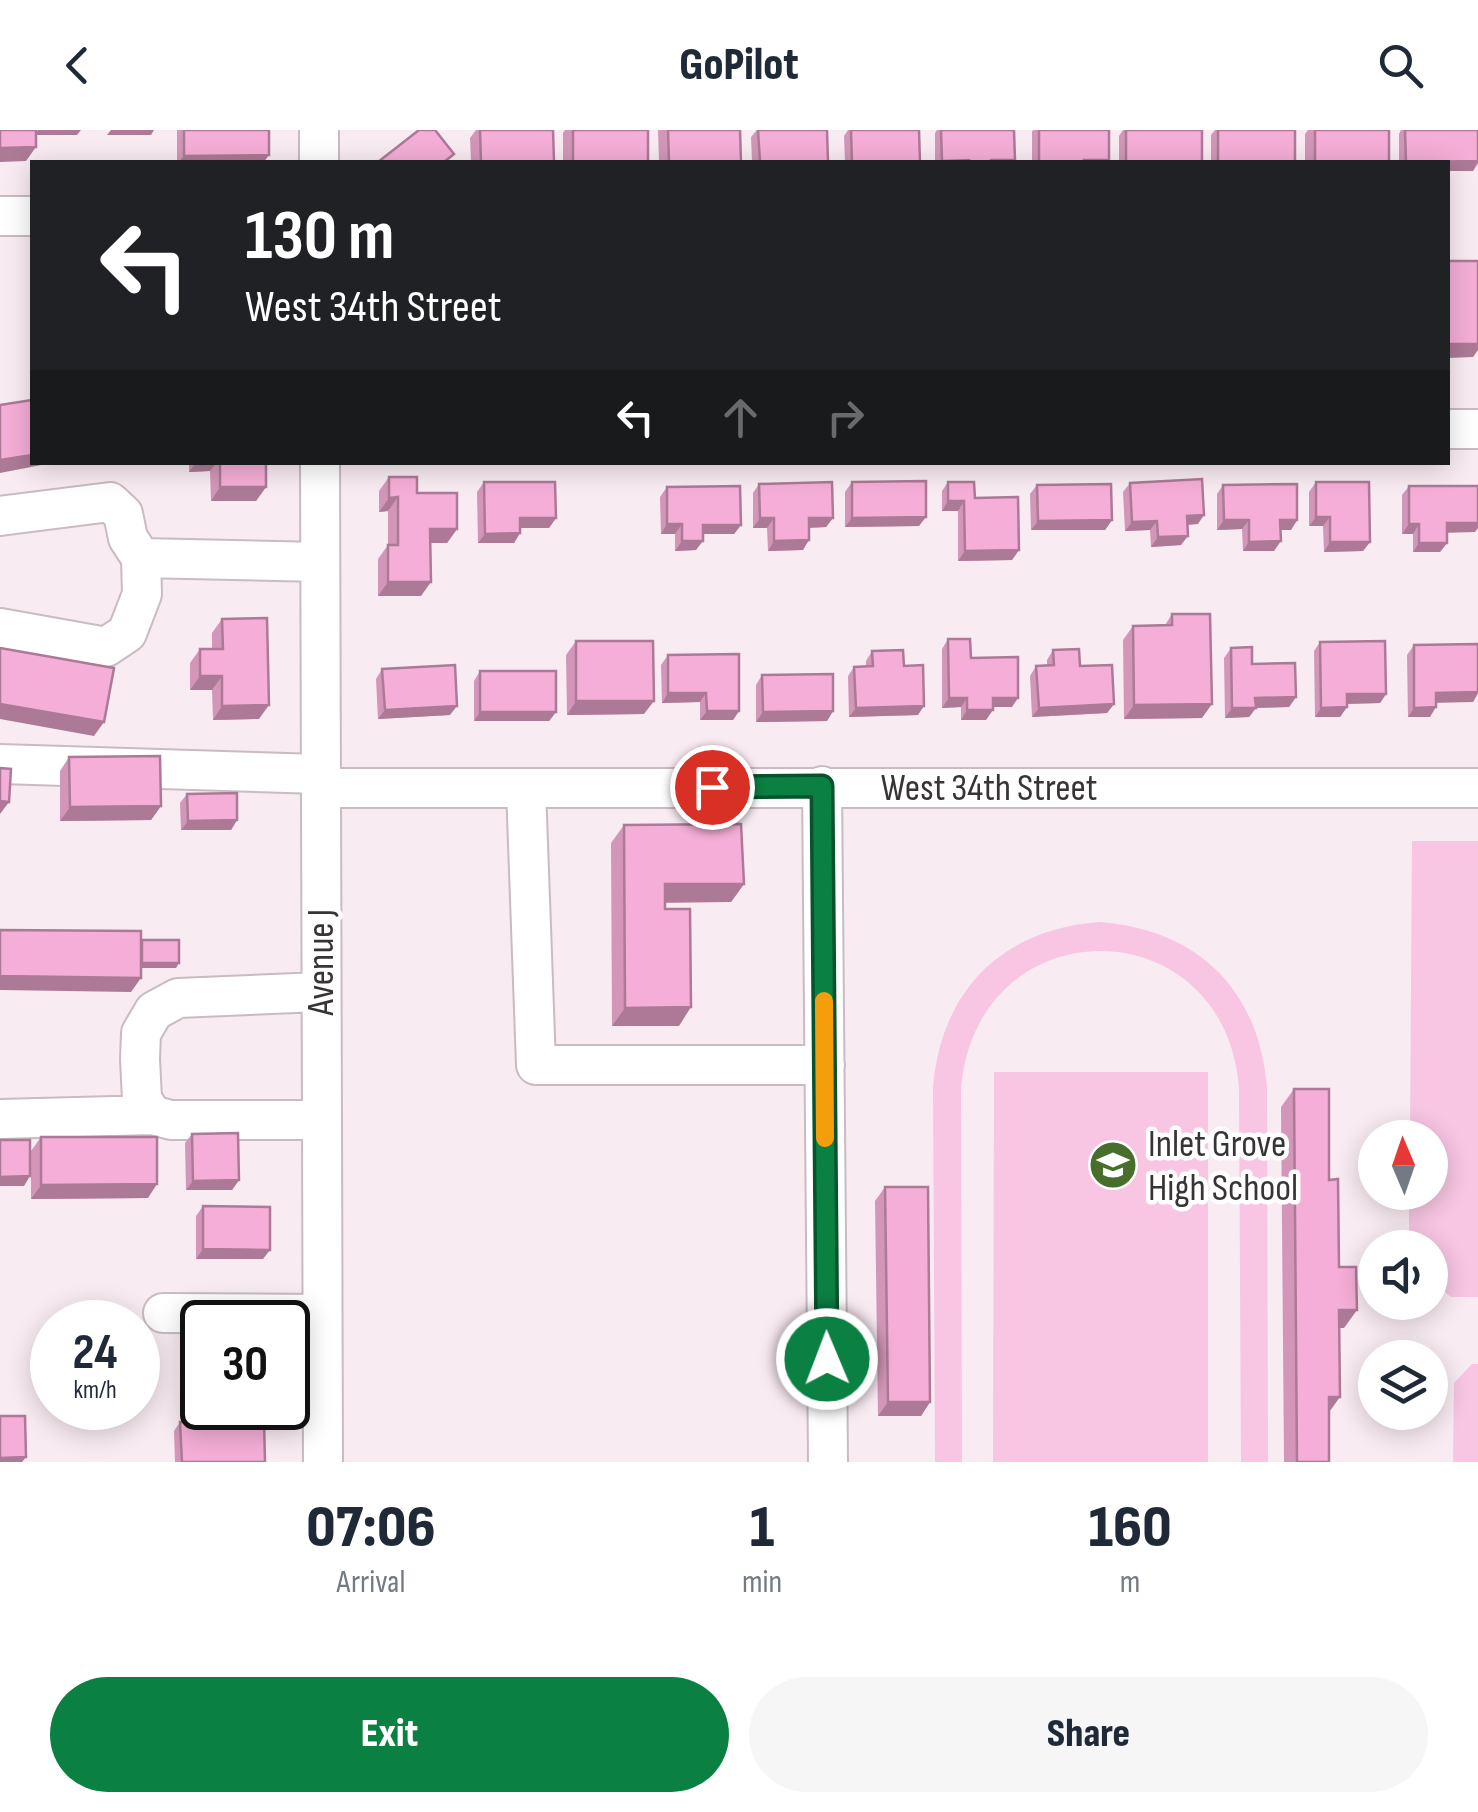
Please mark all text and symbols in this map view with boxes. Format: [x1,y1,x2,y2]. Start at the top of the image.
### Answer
icon: back [50,38,105,93]
text: GoPilot [679,38,799,93]
icon: search [1373,38,1428,93]
text: 130 m [245,195,394,279]
icon: left [80,200,210,330]
text: West 34th Street [245,280,502,335]
icon: left [608,390,663,445]
icon: ahead [713,390,768,445]
icon: right [818,390,873,445]
pin [670,745,755,830]
icon: arrive [685,760,740,815]
street label: West 34th Street [881,766,1097,811]
street label: Avenue J [299,909,344,1016]
north arrow [1358,1120,1448,1210]
map controls [1358,1120,1448,1430]
place label: Inlet Grove High School [1148,1122,1298,1211]
school or university icon: Inlet Grove High School [1087,1139,1139,1191]
button: sound [1358,1230,1448,1320]
speed limit sign: 30 [180,1300,310,1430]
position arrow [775,1307,879,1411]
text: 24 [73,1323,117,1383]
button: layers [1358,1340,1448,1430]
text: km/h [73,1375,117,1406]
text: 07:06 [306,1492,436,1564]
text: 1 [750,1492,774,1564]
text: 160 [1089,1492,1172,1564]
text: Arrival [337,1563,405,1602]
text: min [742,1563,782,1602]
text: m [1120,1563,1140,1602]
button: Exit [50,1677,729,1792]
button: Share [749,1677,1428,1792]

